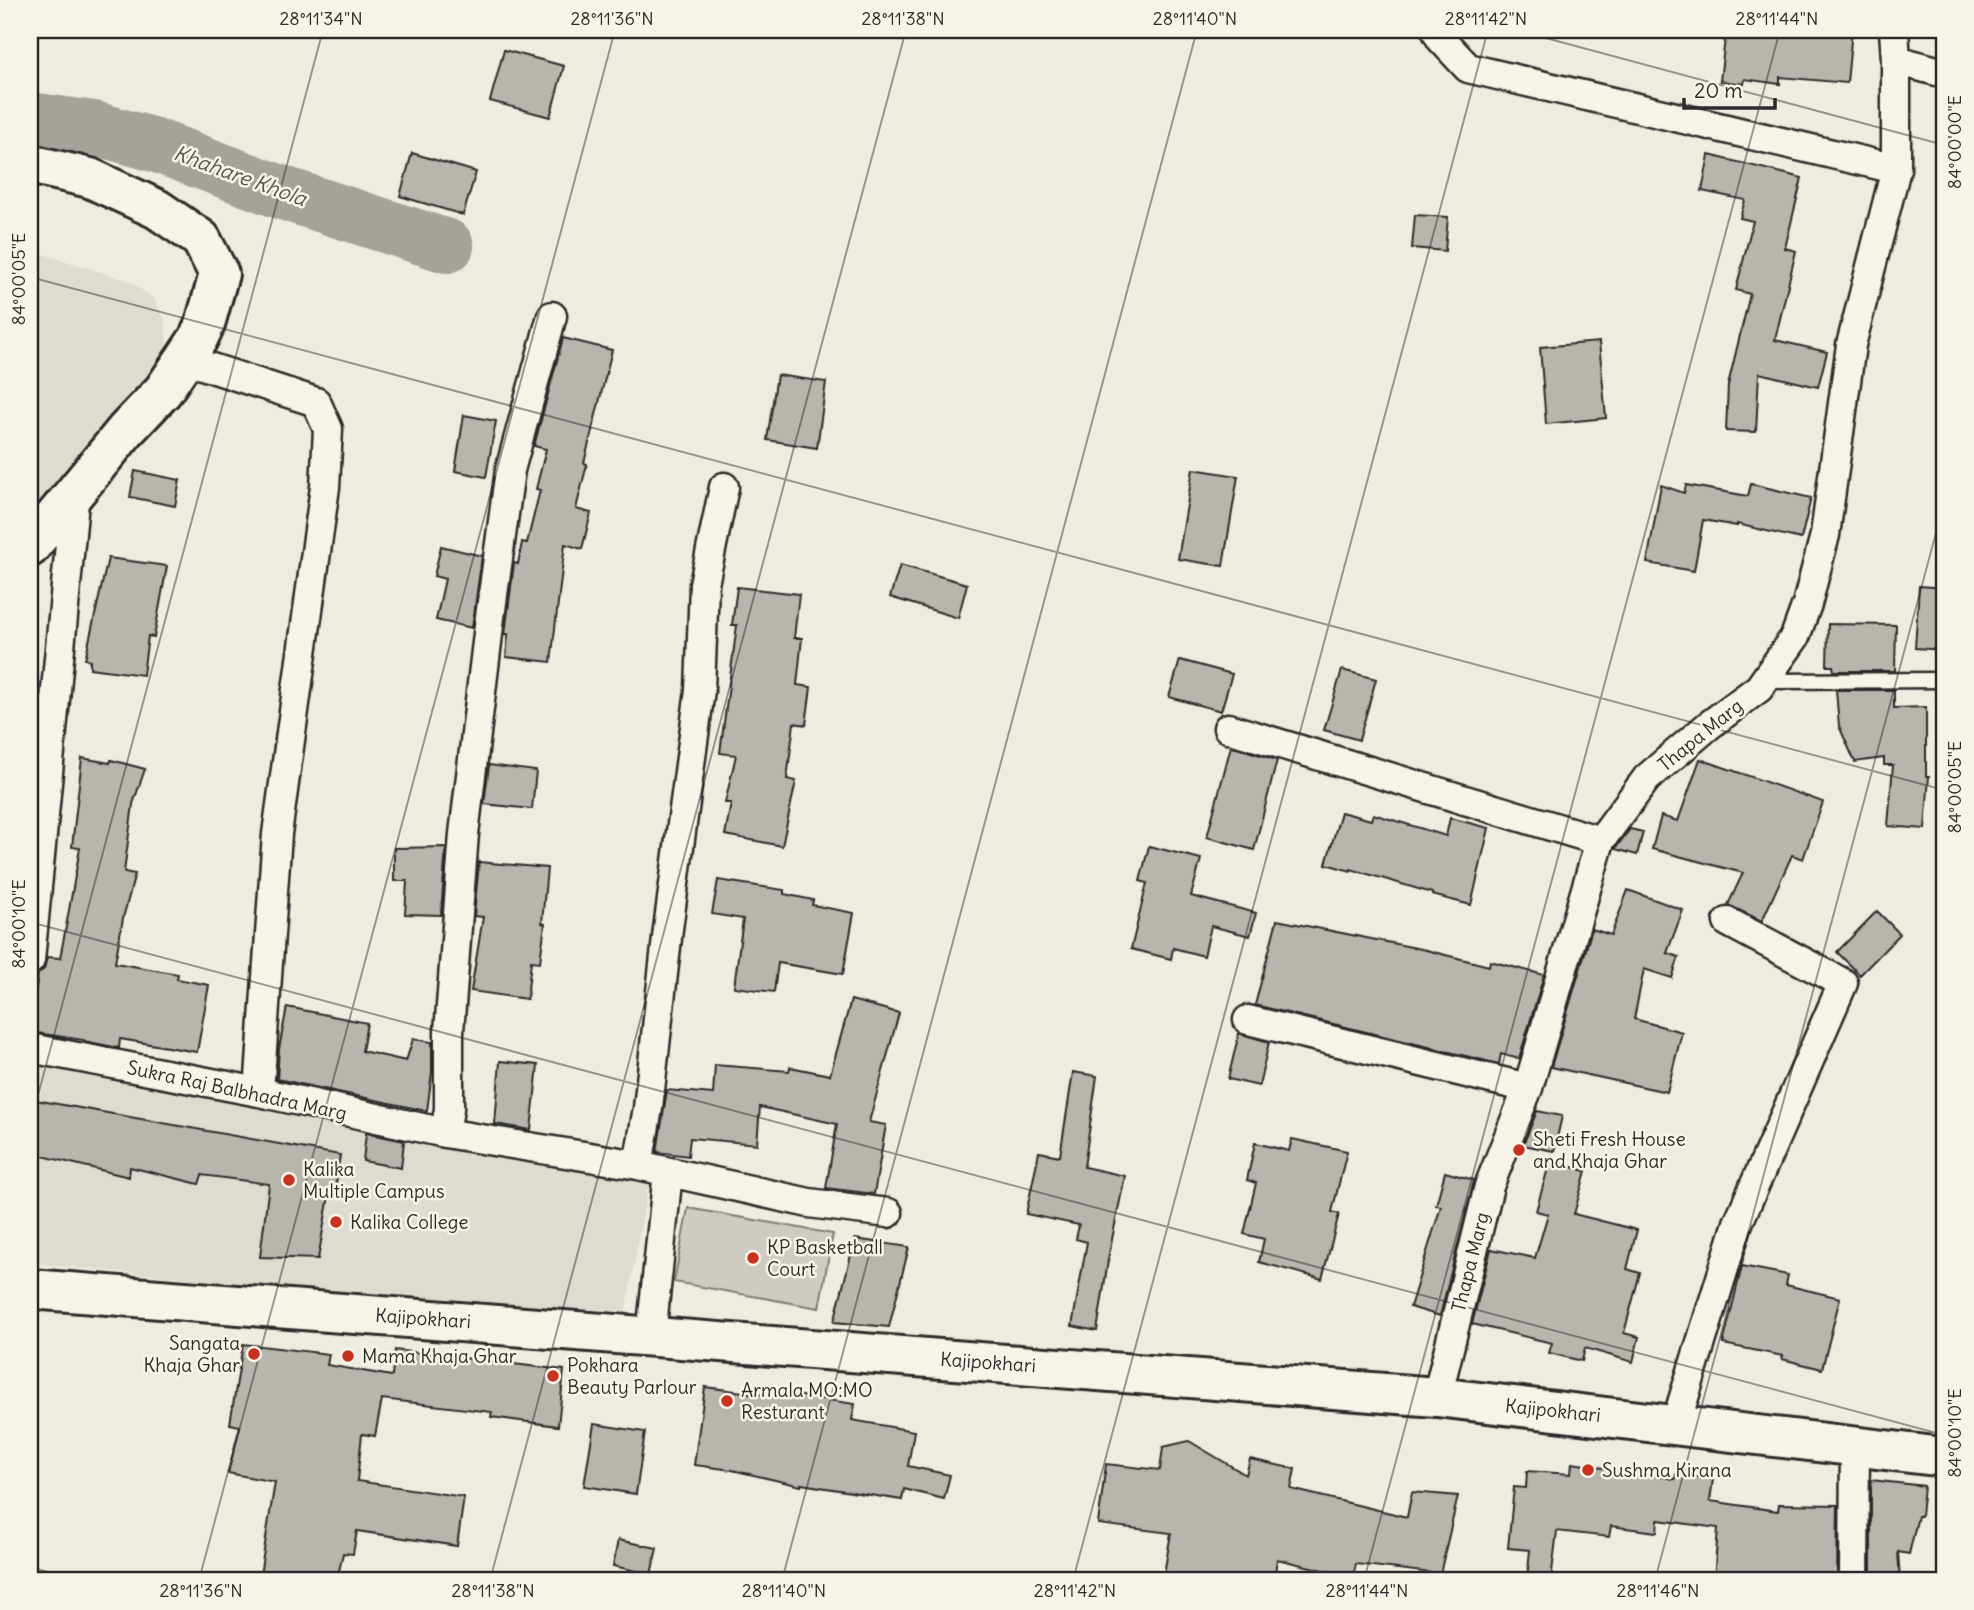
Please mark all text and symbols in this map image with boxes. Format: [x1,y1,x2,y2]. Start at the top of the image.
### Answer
text: 28°11'34"N [279,7,363,30]
text: 28°11'36"N [570,7,654,30]
text: 28°11'38"N [861,7,945,30]
text: 28°11'40"N [1153,7,1237,30]
text: 28°11'42"N [1445,7,1527,30]
text: 28°11'44"N [1736,7,1818,30]
scale bar [1684,66,1774,110]
text: 20 m [1694,77,1743,104]
text: 84°00'00"E [1943,95,1966,189]
water label: Khahare Khola [170,139,311,212]
text: 84°00'05"E [7,233,30,325]
street label: Thapa Marg [1653,694,1747,776]
text: 84°00'05"E [1943,741,1966,833]
text: 84°00'10"E [7,879,30,969]
street label: Sukra Raj Balbhadra Marg [125,1055,349,1125]
place label: Sheti Fresh House and Khaja Ghar [1533,1127,1686,1173]
marker: Sheti Fresh House and Khaja Ghar [1511,1142,1527,1158]
place label: Kalika Multiple Campus [303,1157,445,1203]
marker: Kalika Multiple Campus [281,1172,297,1188]
street label: Thapa Marg [1446,1209,1494,1315]
place label: Kalika College [350,1210,468,1234]
marker: Kalika College [328,1214,344,1230]
place label: KP Basketball Court [767,1235,883,1281]
marker: KP Basketball Court [745,1250,761,1266]
street label: Kajipokhari [374,1303,472,1333]
place label: Sangata Khaja Ghar [144,1331,240,1377]
place label: Mama Khaja Ghar [362,1344,517,1368]
marker: Sangata Khaja Ghar [246,1346,262,1362]
street label: Kajipokhari [939,1347,1037,1377]
marker: Mama Khaja Ghar [340,1348,356,1364]
place label: Pokhara Beauty Parlour [567,1353,697,1399]
marker: Pokhara Beauty Parlour [545,1368,561,1384]
place label: Armala MO:MO Resturant [741,1378,873,1424]
text: 84°00'10"E [1943,1388,1966,1478]
marker: Armala MO:MO Resturant [719,1393,735,1409]
street label: Kajipokhari [1504,1393,1602,1427]
place label: Sushma Kirana [1602,1458,1732,1482]
marker: Sushma Kirana [1580,1462,1596,1478]
text: 28°11'36"N [159,1579,243,1602]
text: 28°11'38"N [451,1579,535,1602]
text: 28°11'40"N [742,1579,826,1602]
text: 28°11'42"N [1034,1579,1116,1602]
text: 28°11'44"N [1326,1579,1408,1602]
text: 28°11'46"N [1617,1579,1699,1602]

